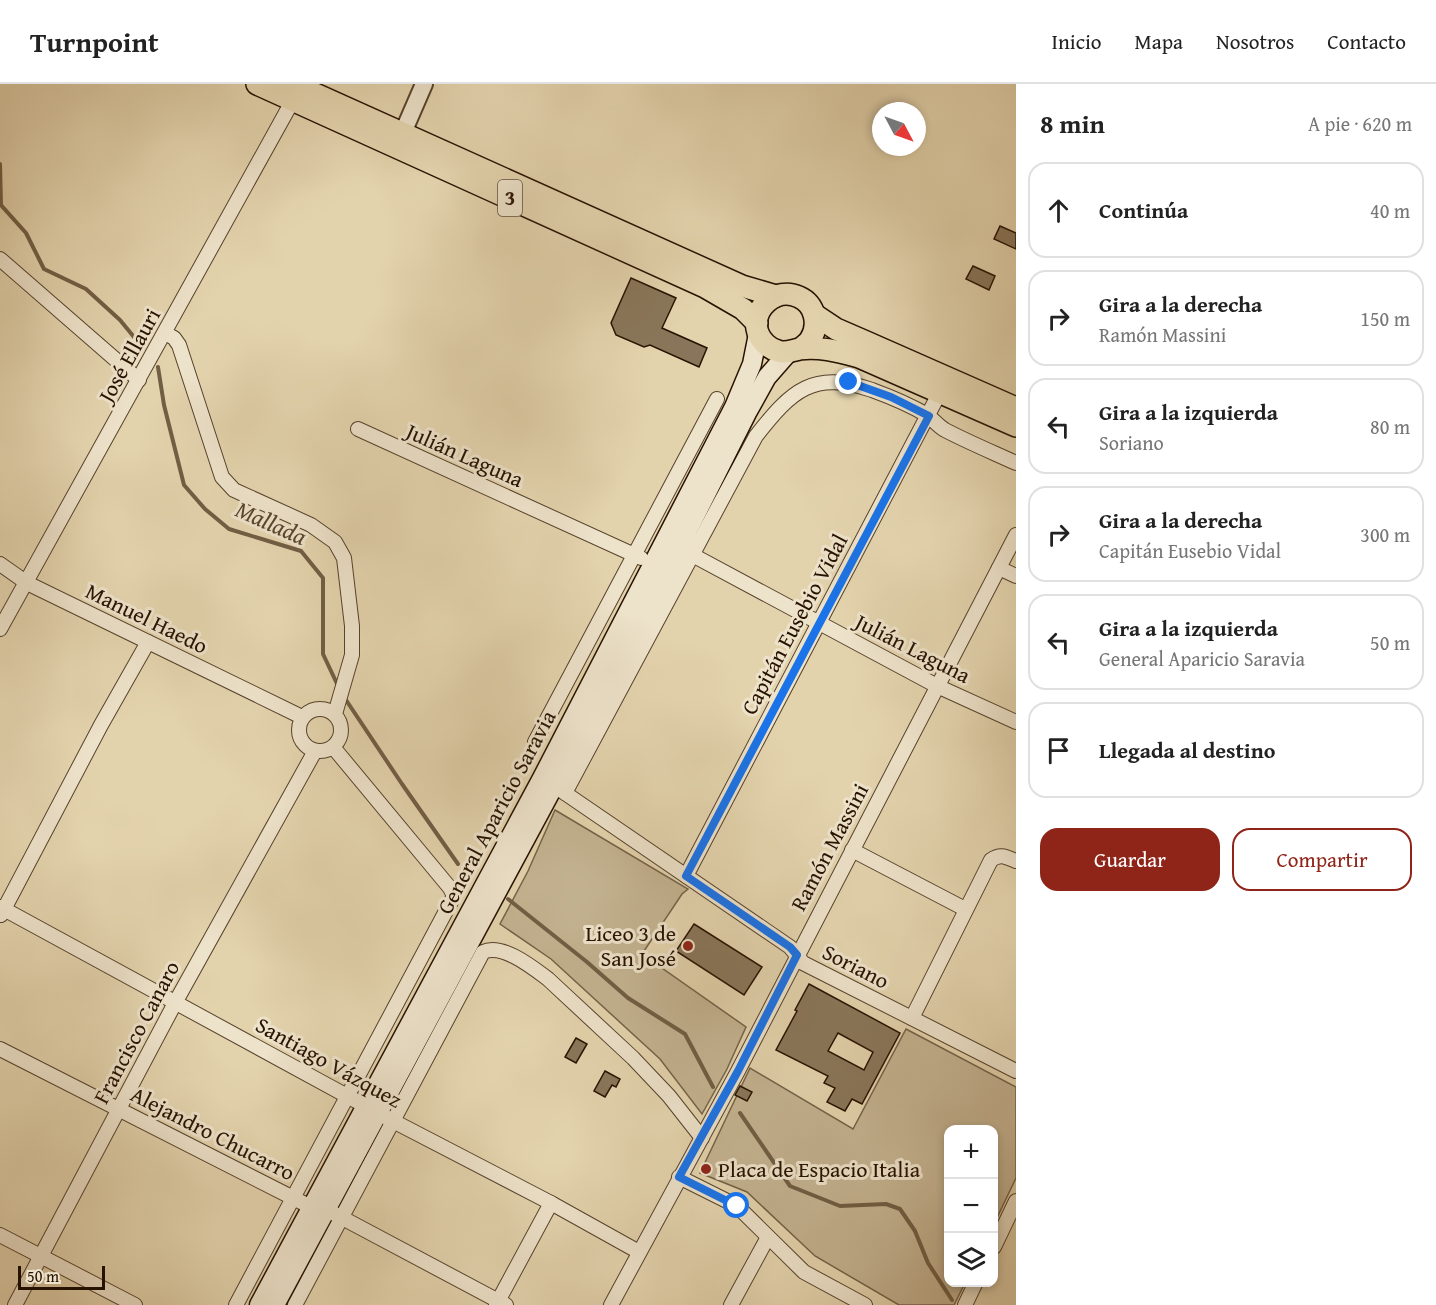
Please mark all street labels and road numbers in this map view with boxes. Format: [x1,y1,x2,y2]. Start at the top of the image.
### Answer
road number: 3 [498,180,522,216]
street label: José Ellauri [89,302,168,410]
street label: Julián Laguna [398,414,529,495]
street label: Capitán Eusebio Vidal [733,528,855,720]
street label: Manuel Haedo [81,575,213,661]
street label: Julián Laguna [847,604,977,691]
street label: General Aparicio Saravia [429,704,564,920]
street label: Ramón Massini [782,778,876,916]
street label: Soriano [817,936,895,996]
street label: Francisco Canaro [85,955,187,1109]
street label: Santiago Vázquez [250,1009,408,1116]
street label: Alejandro Chucarro [125,1078,301,1188]

